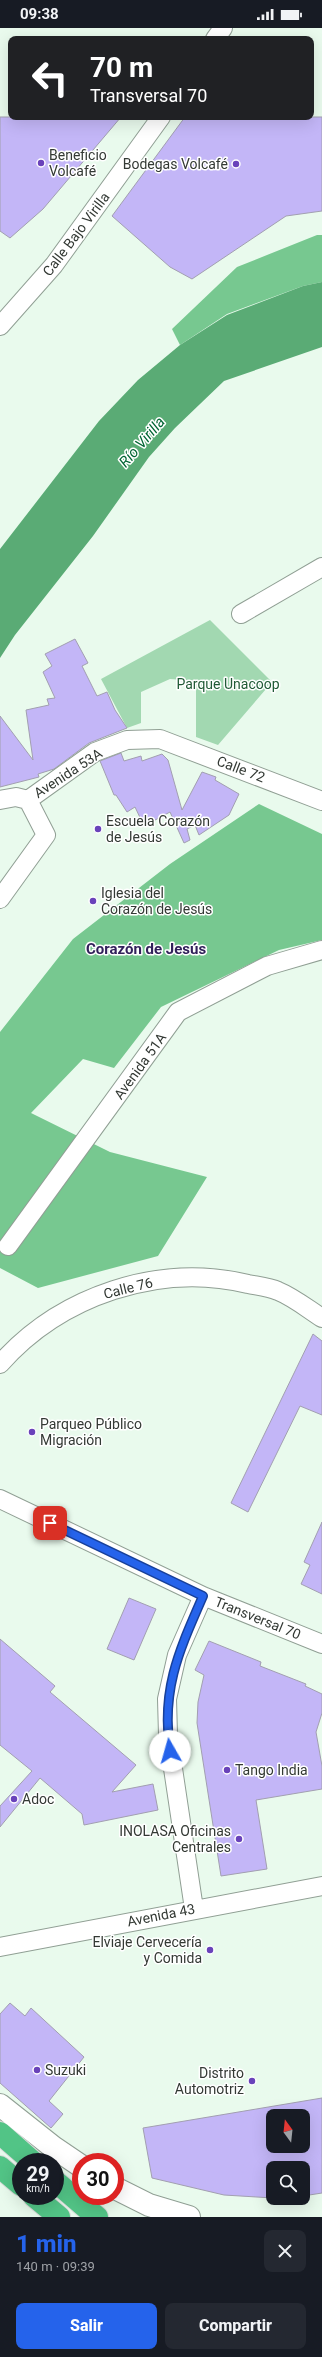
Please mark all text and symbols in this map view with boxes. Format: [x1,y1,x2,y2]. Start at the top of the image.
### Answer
text: 09:38 [20,5,59,23]
text: 70 m [90,51,153,84]
icon: left [24,52,76,104]
text: Transversal 70 [90,85,207,106]
place label: Beneficio Volcafé [49,147,107,179]
place label: Bodegas Volcafé [123,156,228,172]
marker: Beneficio Volcafé [36,158,46,168]
marker: Bodegas Volcafé [231,159,241,169]
street label: Calle Bajo Virilla [39,189,113,279]
water label: Río Virilla [115,413,169,471]
park label: Parque Unacoop [176,676,280,692]
street label: Avenida 53A [31,745,105,801]
street label: Calle 72 [215,753,267,786]
place label: Escuela Corazón de Jesús [106,813,210,845]
marker: Escuela Corazón de Jesús [93,824,103,834]
place label: Iglesia del Corazón de Jesús [101,885,212,917]
marker: Iglesia del Corazón de Jesús [88,896,98,906]
district label: Corazón de Jesús [86,940,206,958]
street label: Avenida 51A [111,1030,169,1102]
street label: Calle 76 [102,1274,154,1302]
place label: Parqueo Público Migración [40,1416,142,1448]
marker: Parqueo Público Migración [27,1427,37,1437]
pin [33,1506,67,1540]
icon: arrive [39,1512,61,1534]
street label: Transversal 70 [213,1593,303,1643]
position arrow [149,1730,191,1772]
place label: Tango India [235,1762,308,1778]
marker: Tango India [222,1765,232,1775]
place label: Adoc [22,1791,54,1807]
marker: Adoc [9,1794,19,1804]
place label: INOLASA Oficinas Centrales [119,1823,231,1855]
marker: INOLASA Oficinas Centrales [234,1834,244,1844]
street label: Avenida 43 [126,1901,196,1929]
place label: Elviaje Cervecería y Comida [92,1934,202,1966]
marker: Elviaje Cervecería y Comida [205,1945,215,1955]
place label: Suzuki [45,2062,86,2078]
marker: Suzuki [32,2065,42,2075]
place label: Distrito Automotriz [175,2065,244,2097]
marker: Distrito Automotriz [247,2076,257,2086]
north arrow [266,2109,310,2153]
map controls [266,2109,310,2205]
speed limit sign: 30 [72,2153,124,2205]
button: search [266,2161,310,2205]
text: 29 [27,2162,49,2186]
text: km/h [26,2183,50,2194]
text: 1 min [16,2230,77,2258]
button: close [264,2230,306,2272]
text: 140 m · 09:39 [16,2259,95,2274]
button: Salir [16,2303,157,2349]
button: Compartir [165,2303,306,2349]

